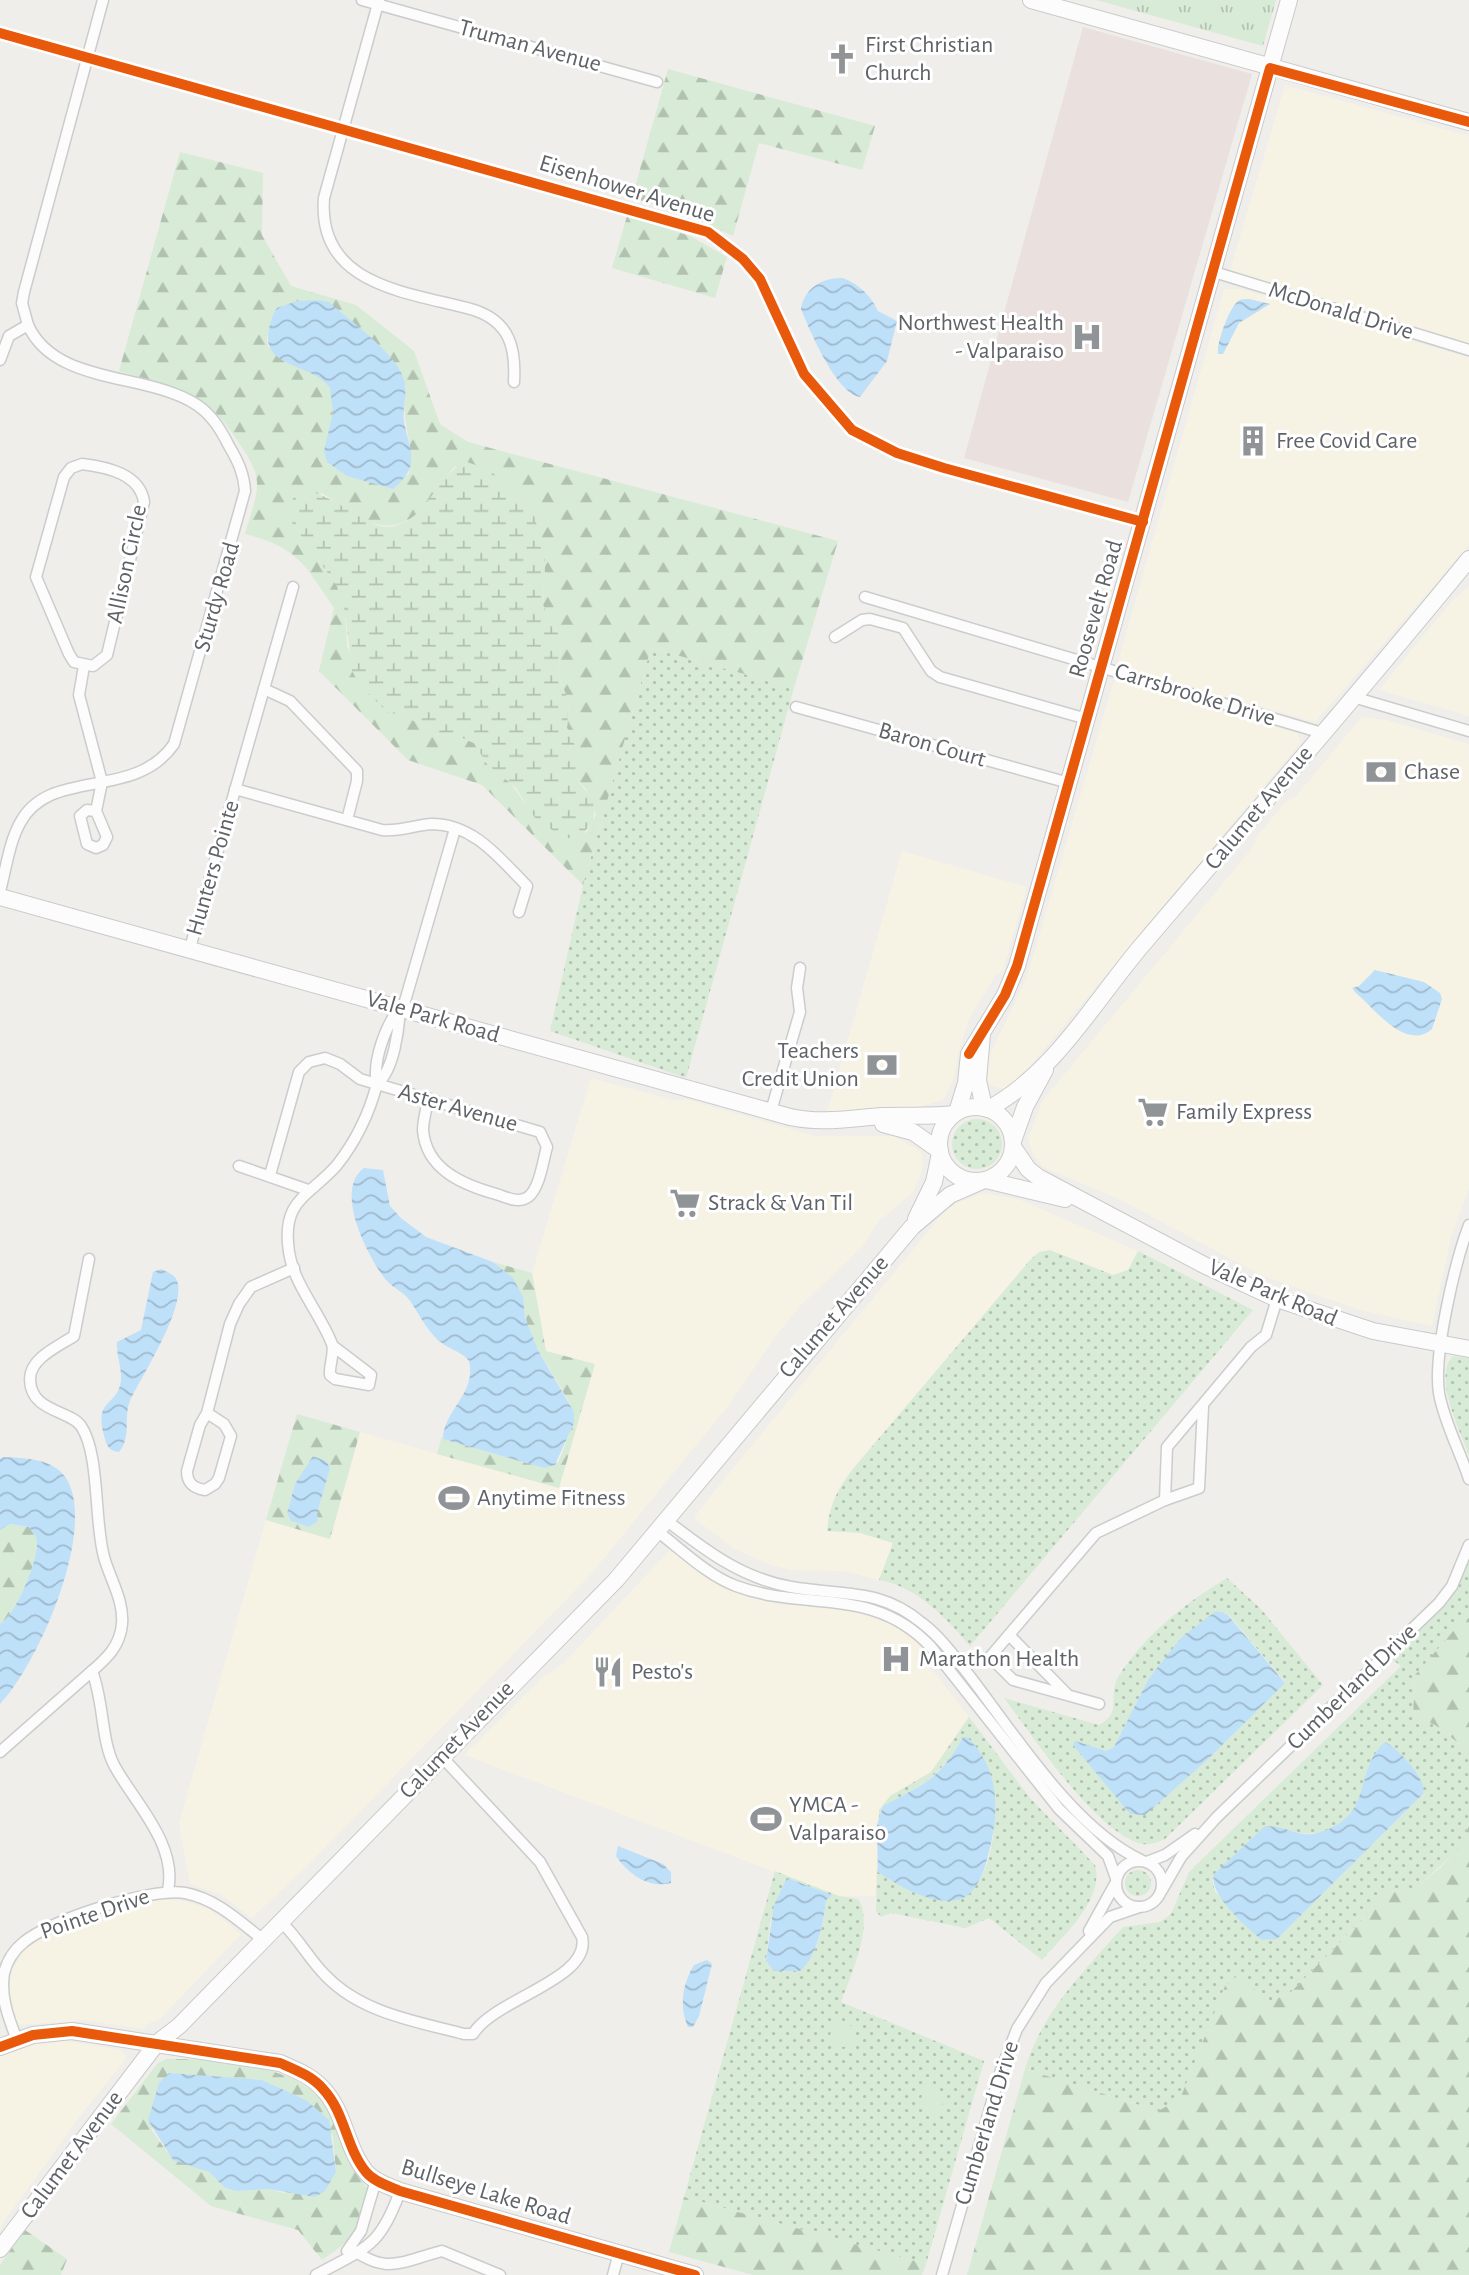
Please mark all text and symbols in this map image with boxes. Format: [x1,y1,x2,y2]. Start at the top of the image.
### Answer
street label: Truman Avenue [456,15,604,77]
place label: First Christian Church [865,33,993,85]
church icon: First Christian Church [825,42,859,76]
street label: Eisenhower Avenue [536,151,718,227]
street label: McDonald Drive [1266,278,1416,344]
place label: Northwest Health - Valparaiso [898,311,1064,363]
hospital icon: Northwest Health - Valparaiso [1070,320,1104,354]
building icon: Free Covid Care [1236,424,1270,458]
place label: Free Covid Care [1276,429,1417,453]
street label: Allison Circle [103,503,151,625]
street label: Roosevelt Road [1065,537,1127,681]
street label: Sturdy Road [190,539,244,655]
street label: Carrsbrooke Drive [1112,659,1278,731]
street label: Baron Court [876,718,989,772]
street label: Calumet Avenue [1201,742,1317,874]
bank icon: Chase [1364,755,1398,789]
place label: Chase [1404,760,1460,784]
street label: Hunters Pointe [182,798,244,938]
street label: Vale Park Road [364,987,502,1047]
place label: Teachers Credit Union [742,1039,859,1091]
bank icon: Teachers Credit Union [865,1048,899,1082]
street label: Aster Avenue [396,1080,520,1136]
supermarket icon: Family Express [1136,1095,1170,1129]
place label: Family Express [1176,1100,1312,1124]
supermarket icon: Strack & Van Til [668,1186,702,1220]
place label: Strack & Van Til [708,1191,853,1215]
street label: Calumet Avenue [775,1251,893,1383]
street label: Vale Park Road [1205,1255,1341,1331]
sports icon: Anytime Fitness [437,1481,471,1515]
place label: Anytime Fitness [477,1486,626,1510]
street label: Cumberland Drive [1283,1619,1421,1755]
hospital icon: Marathon Health [879,1642,913,1676]
place label: Marathon Health [919,1647,1079,1671]
restaurant icon: Pesto's [591,1655,625,1689]
place label: Pesto's [631,1660,693,1684]
street label: Calumet Avenue [395,1677,519,1803]
place label: YMCA - Valparaiso [789,1793,886,1845]
sports icon: YMCA - Valparaiso [749,1802,783,1836]
street label: Pointe Drive [37,1884,153,1944]
street label: Cumberland Drive [951,2038,1023,2208]
street label: Calumet Avenue [16,2087,128,2223]
street label: Bullseye Lake Road [398,2155,574,2229]

